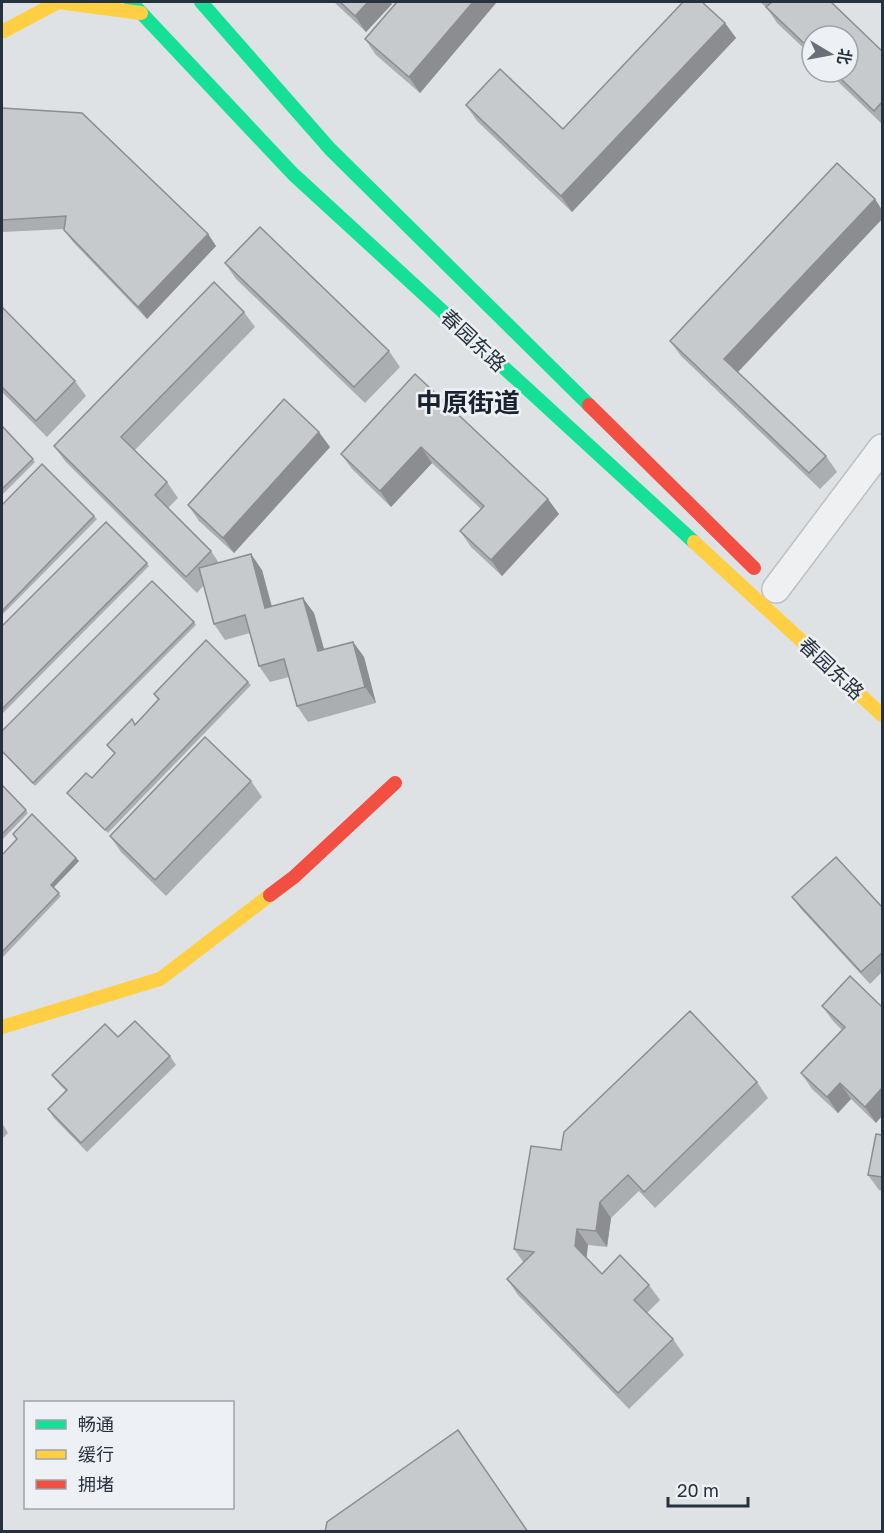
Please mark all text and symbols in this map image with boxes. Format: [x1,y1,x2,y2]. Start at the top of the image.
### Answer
north arrow [800,24,860,84]
text: 北 [834,47,856,66]
street label: 春园东路 [437,304,511,376]
district label: 中原街道 [416,387,520,418]
street label: 春园东路 [795,632,869,704]
legend [24,1401,234,1509]
text: 畅通 [78,1413,114,1435]
text: 缓行 [78,1443,114,1465]
scale bar [668,1470,748,1508]
text: 拥堵 [78,1473,114,1495]
text: 20 m [677,1479,719,1501]

